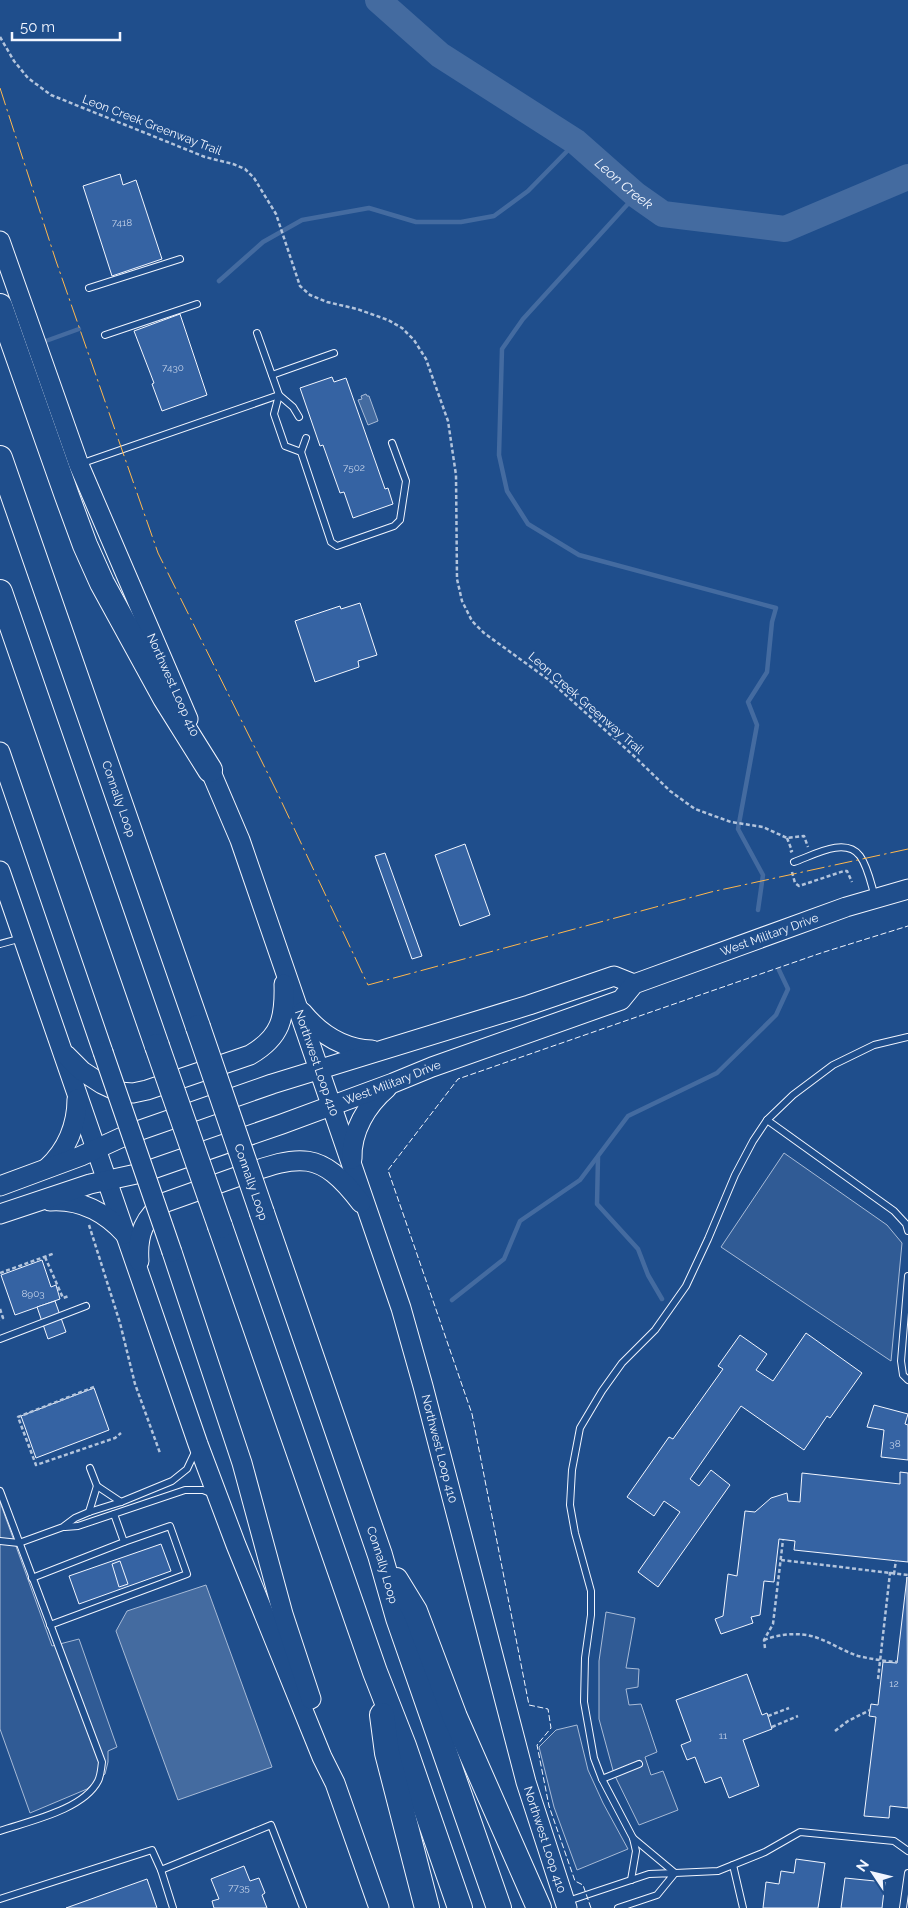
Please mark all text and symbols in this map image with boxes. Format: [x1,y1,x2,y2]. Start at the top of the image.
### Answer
scale bar [12,10,120,42]
text: 50 m [20,18,55,36]
street label: Leon Creek Greenway Trail [80,92,224,158]
water label: Leon Creek [592,155,656,213]
house number: 7418 [112,217,132,228]
house number: 7430 [162,362,184,373]
house number: 7502 [343,462,365,473]
street label: Northwest Loop 410 [144,631,202,739]
street label: Leon Creek Greenway Trail [526,649,647,757]
street label: Connally Loop [99,759,138,839]
street label: West Military Drive [718,911,820,959]
street label: Northwest Loop 410 [292,1008,341,1118]
street label: West Military Drive [341,1057,443,1108]
street label: Connally Loop [231,1142,271,1222]
house number: 8903 [21,1288,45,1299]
street label: Northwest Loop 410 [419,1393,460,1505]
house number: 38 [889,1438,901,1449]
street label: Connally Loop [364,1525,401,1605]
house number: 12 [889,1678,899,1689]
house number: 11 [719,1730,728,1741]
street label: Northwest Loop 410 [521,1785,569,1895]
north arrow [848,1848,898,1898]
text: N [853,1857,872,1875]
house number: 7735 [228,1882,250,1893]

